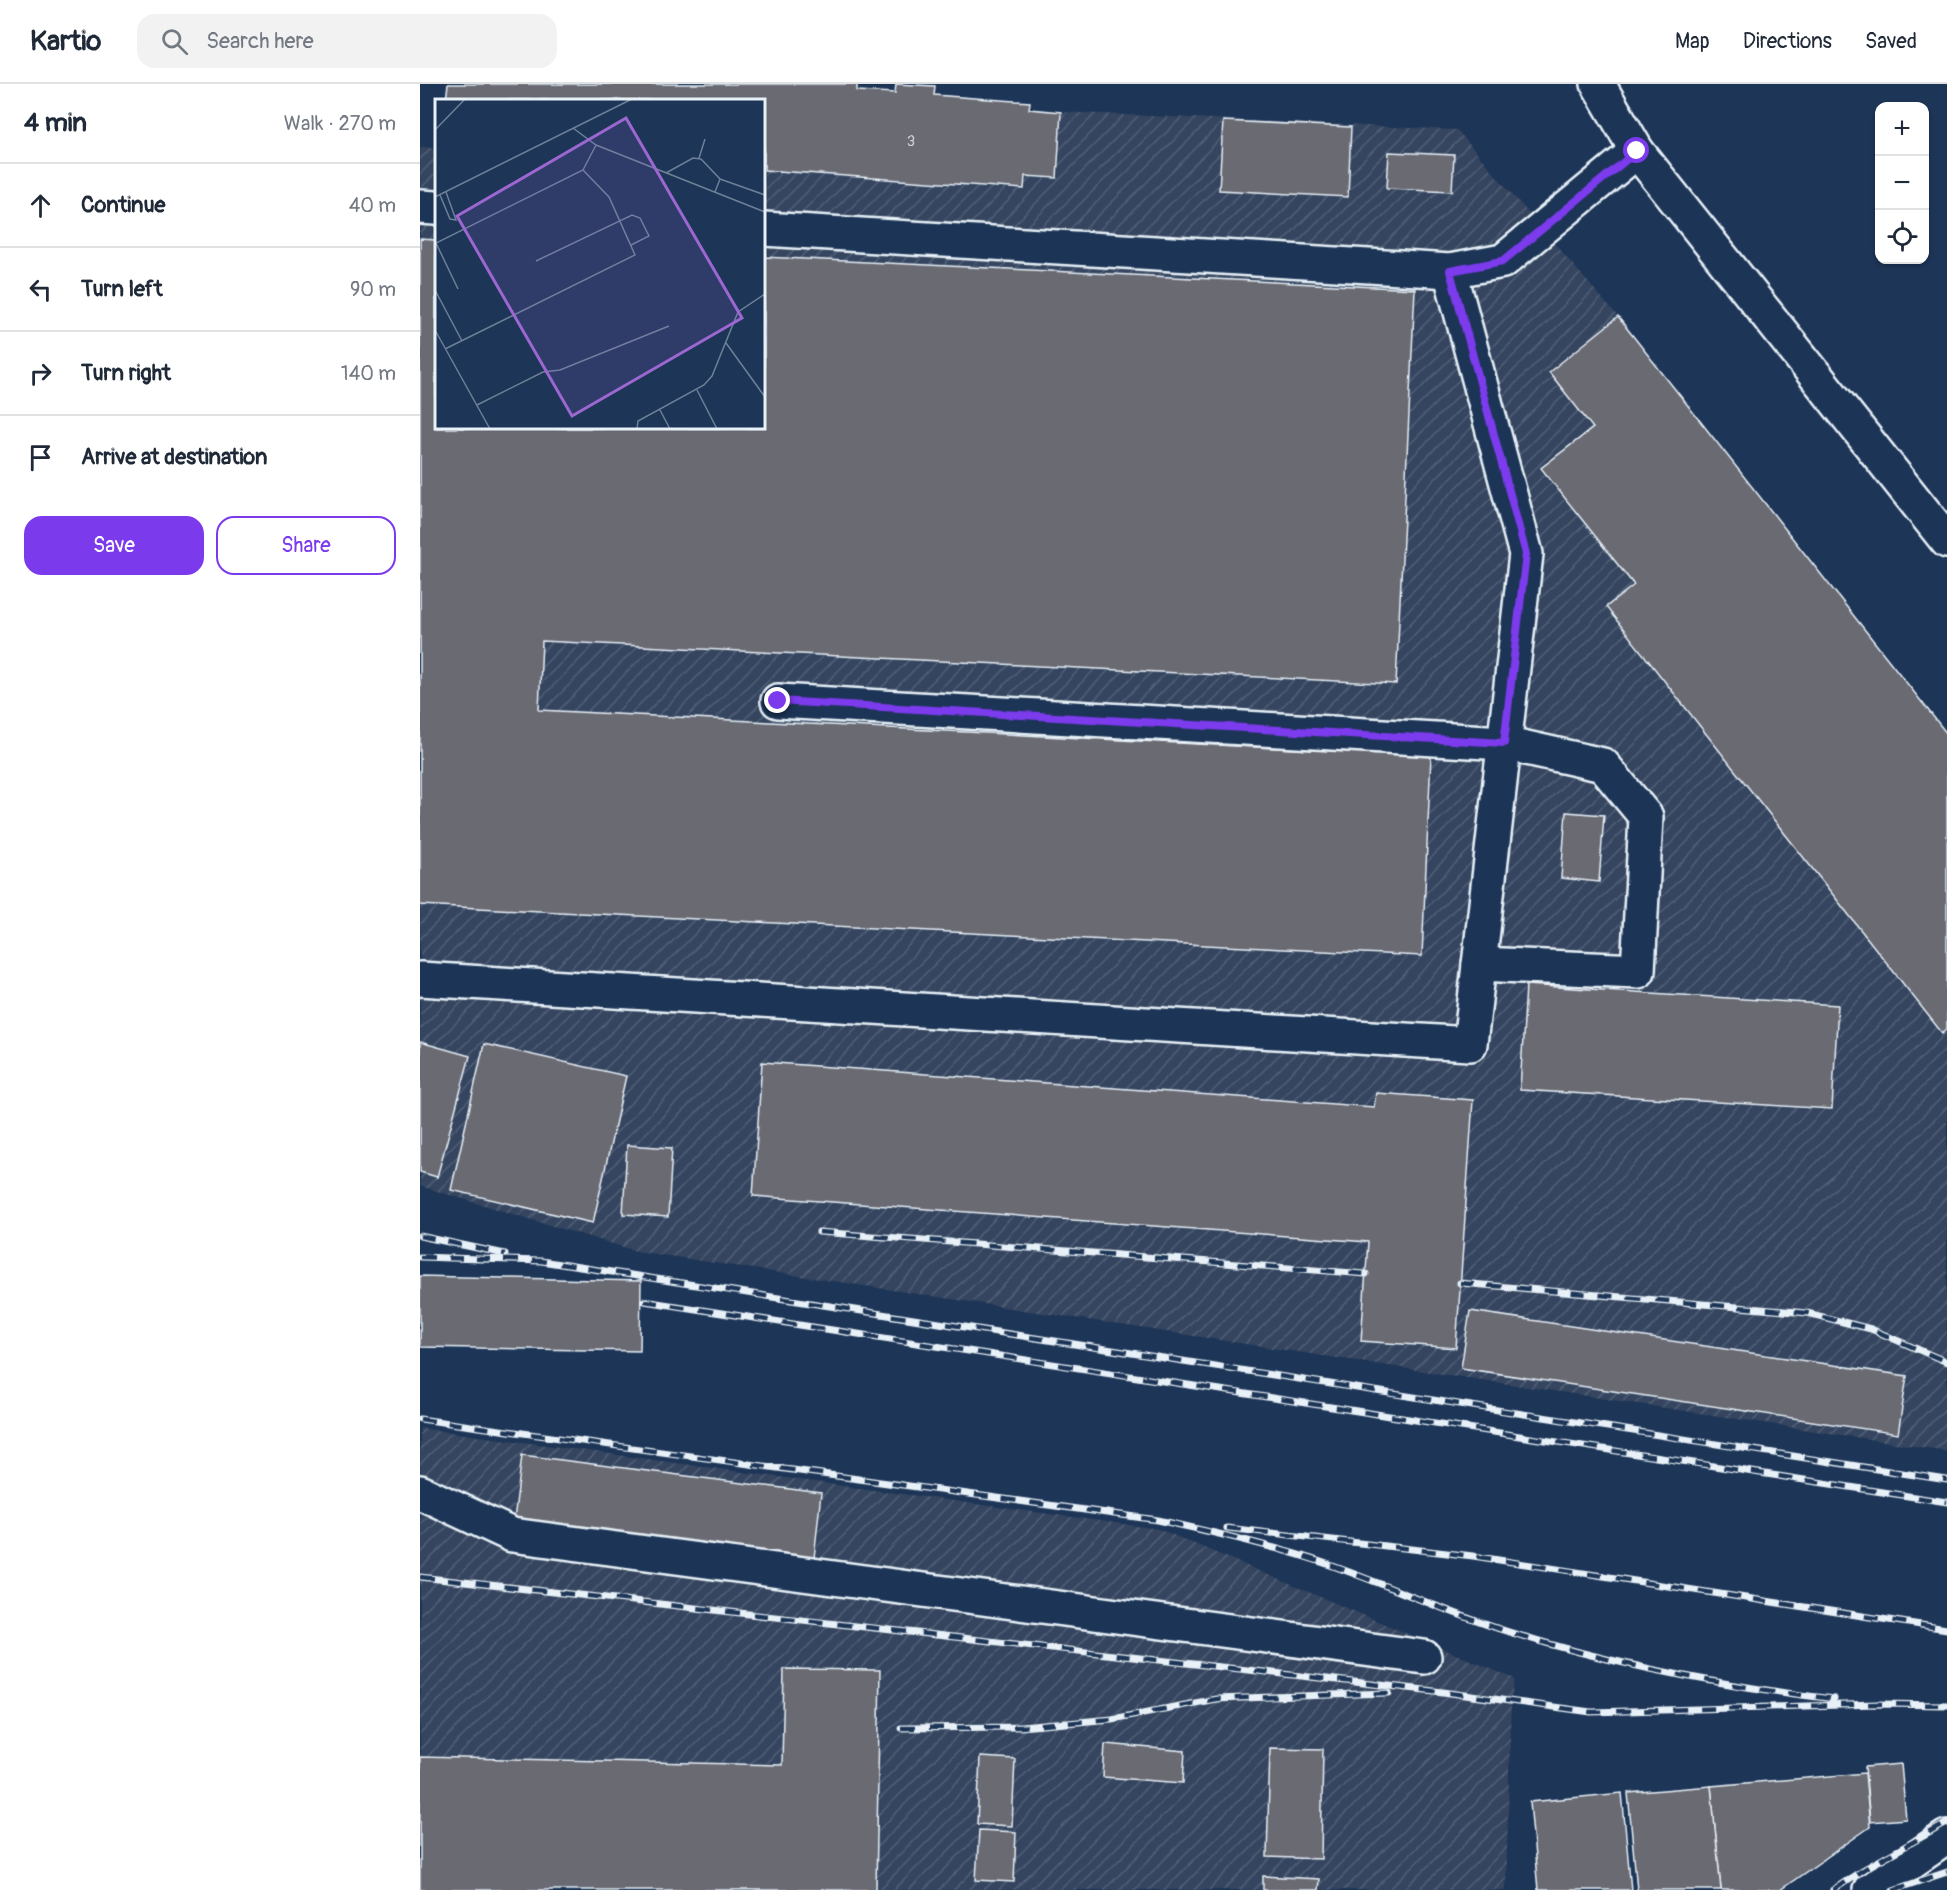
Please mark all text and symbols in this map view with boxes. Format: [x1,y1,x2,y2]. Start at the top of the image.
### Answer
search box [137,14,557,68]
text: Kartio [30,24,101,59]
icon: search [158,25,191,58]
text: Search here [206,27,314,55]
text: Map [1675,28,1710,55]
text: Directions [1743,28,1832,55]
text: Saved [1865,28,1917,55]
inset map [435,99,765,429]
map controls [1875,102,1929,264]
button: + [1875,102,1929,156]
text: 4 min [24,107,87,139]
text: Walk · 270 m [284,111,396,136]
house number: 3 [907,132,915,151]
route start [1623,137,1649,163]
button: − [1875,156,1929,210]
icon: ahead [24,189,57,222]
text: Continue [81,191,165,219]
text: 40 m [349,193,396,218]
button: locate [1875,210,1929,264]
icon: left [24,273,57,306]
text: Turn left [81,275,163,303]
text: 90 m [350,277,396,302]
icon: right [24,357,57,390]
text: Turn right [81,359,171,387]
text: 140 m [341,361,396,386]
icon: arrive [24,441,57,474]
text: Arrive at destination [81,443,267,471]
button: Save [24,516,204,575]
button: Share [216,516,396,575]
route end [764,687,790,713]

